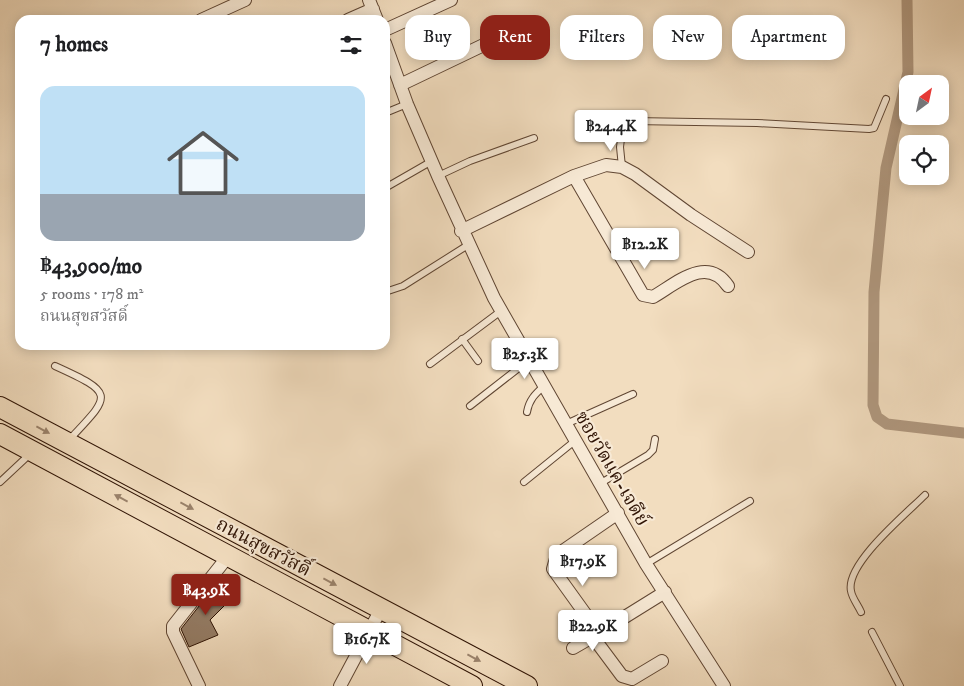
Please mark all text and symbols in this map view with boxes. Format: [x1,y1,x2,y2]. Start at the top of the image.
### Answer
chip: Buy [405,15,470,60]
chip: Rent [480,15,550,60]
chip: Filters [560,15,643,60]
chip: New [653,15,722,60]
chip: Apartment [732,15,845,60]
icon: filters [337,31,365,59]
text: 7 homes [40,32,108,58]
north arrow [899,75,949,125]
map controls [899,75,949,185]
pin: ฿24.4K [570,110,652,152]
text: ฿24.4K [586,116,636,136]
icon: home [158,118,248,208]
button: locate [899,135,949,185]
pin: ฿12.2K [604,228,686,270]
text: ฿12.2K [622,234,668,254]
text: ฿43,900/mo [40,254,142,280]
text: 5 rooms · 178 m² [40,284,143,304]
text: ถนนสุขสวัสดิ์ [40,306,128,326]
pin: ฿25.3K [484,338,566,380]
text: ฿25.3K [502,344,548,364]
street label: ซอยวัดแค-เจดีย์ [570,407,655,530]
one-way arrow [36,426,50,434]
one-way arrow [114,494,128,502]
one-way arrow [179,502,194,510]
street label: ถนนสุขสวัสดิ์ [212,509,317,583]
pin: ฿17.9K [542,544,624,587]
text: ฿17.9K [560,551,606,571]
pin: ฿43.9K [165,574,247,616]
one-way arrow [323,578,338,586]
text: ฿43.9K [182,580,230,600]
pin: ฿22.9K [552,610,634,652]
text: ฿22.9K [569,616,617,636]
pin: ฿16.7K [326,622,408,665]
text: ฿16.7K [344,629,390,649]
one-way arrow [467,654,481,662]

